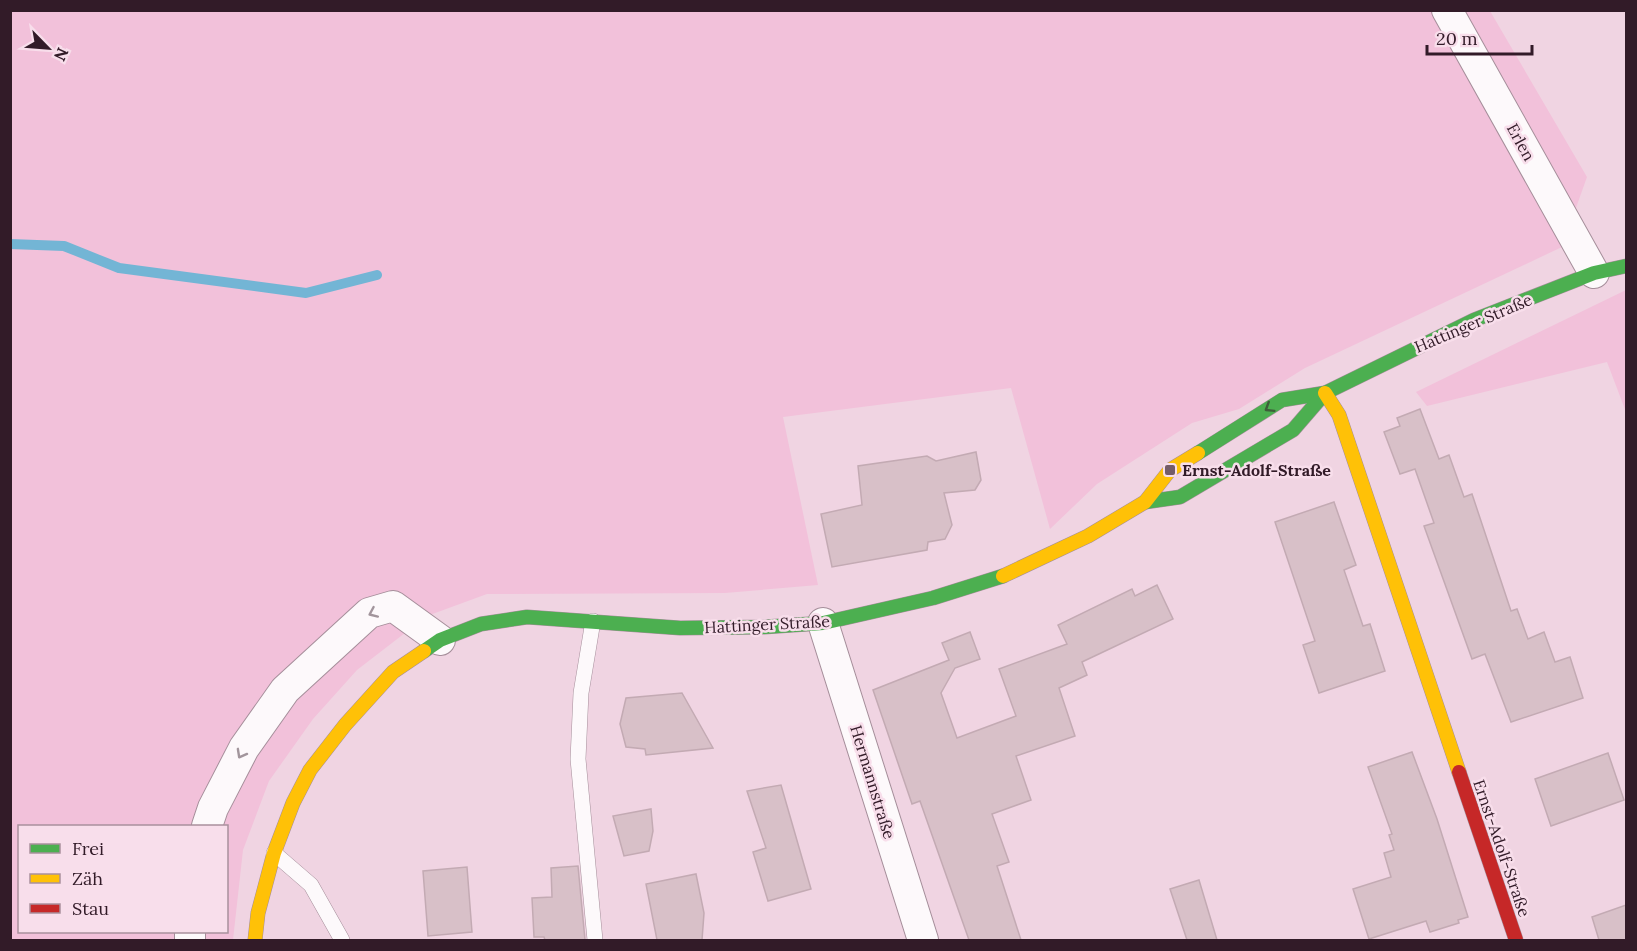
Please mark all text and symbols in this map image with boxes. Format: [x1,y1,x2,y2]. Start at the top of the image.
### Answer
north arrow [18,18,78,78]
scale bar [1427,18,1532,56]
text: 20 m [1436,27,1478,50]
text: N [50,45,73,64]
street label: Erlen [1503,120,1539,164]
street label: Hattinger Straße [1411,289,1535,357]
one-way arrow [1265,400,1275,412]
place label: Ernst-Adolf-Straße [1182,460,1331,480]
marker: Ernst-Adolf-Straße [1163,463,1177,477]
one-way arrow [369,606,380,618]
street label: Hattinger Straße [704,611,831,637]
street label: Hermannstraße [846,723,900,842]
one-way arrow [237,747,249,758]
street label: Ernst-Adolf-Straße [1469,777,1535,919]
legend [18,825,228,933]
text: Frei [72,837,104,860]
text: Zäh [72,867,103,890]
text: Stau [72,897,109,920]

